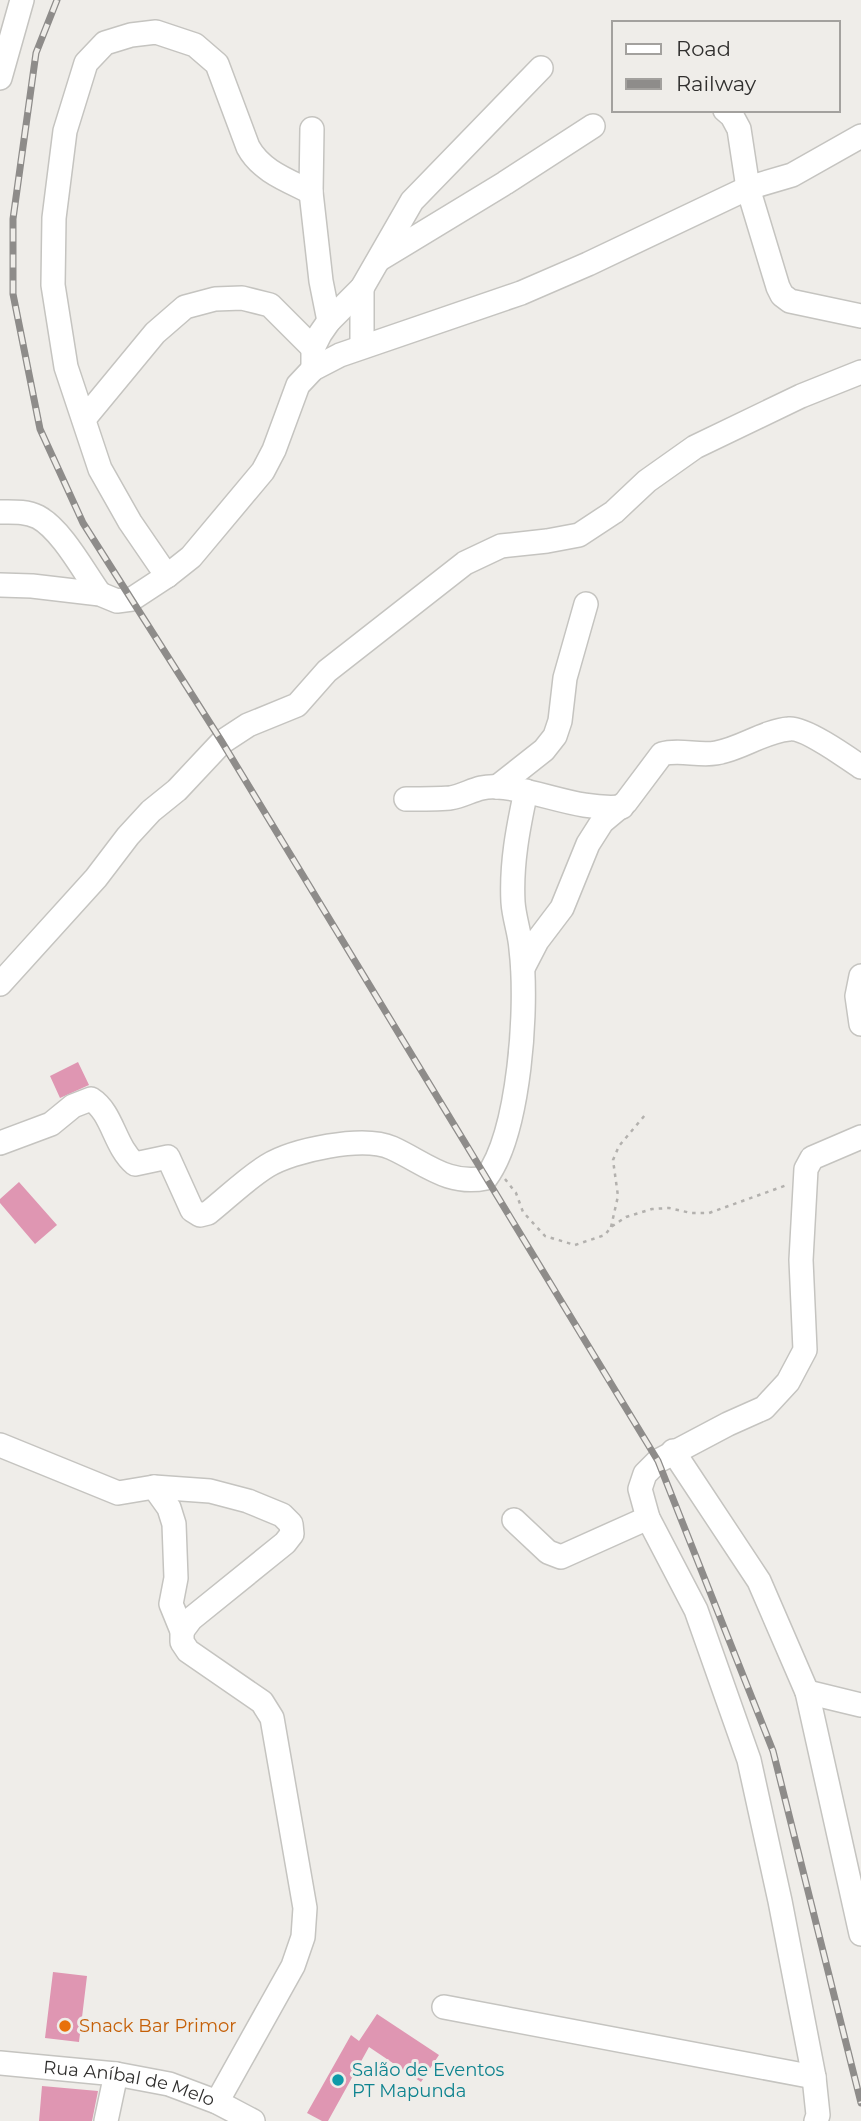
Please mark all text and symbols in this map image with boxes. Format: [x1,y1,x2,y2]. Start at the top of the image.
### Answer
legend [612,21,840,112]
text: Road [676,36,731,61]
text: Railway [676,71,757,96]
place label: Snack Bar Primor [79,2015,237,2037]
marker: Snack Bar Primor [57,2018,73,2034]
street label: Rua Aníbal de Melo [42,2056,218,2111]
place label: Salão de Eventos PT Mapunda [352,2059,505,2102]
marker: Salão de Eventos PT Mapunda [330,2072,346,2088]

